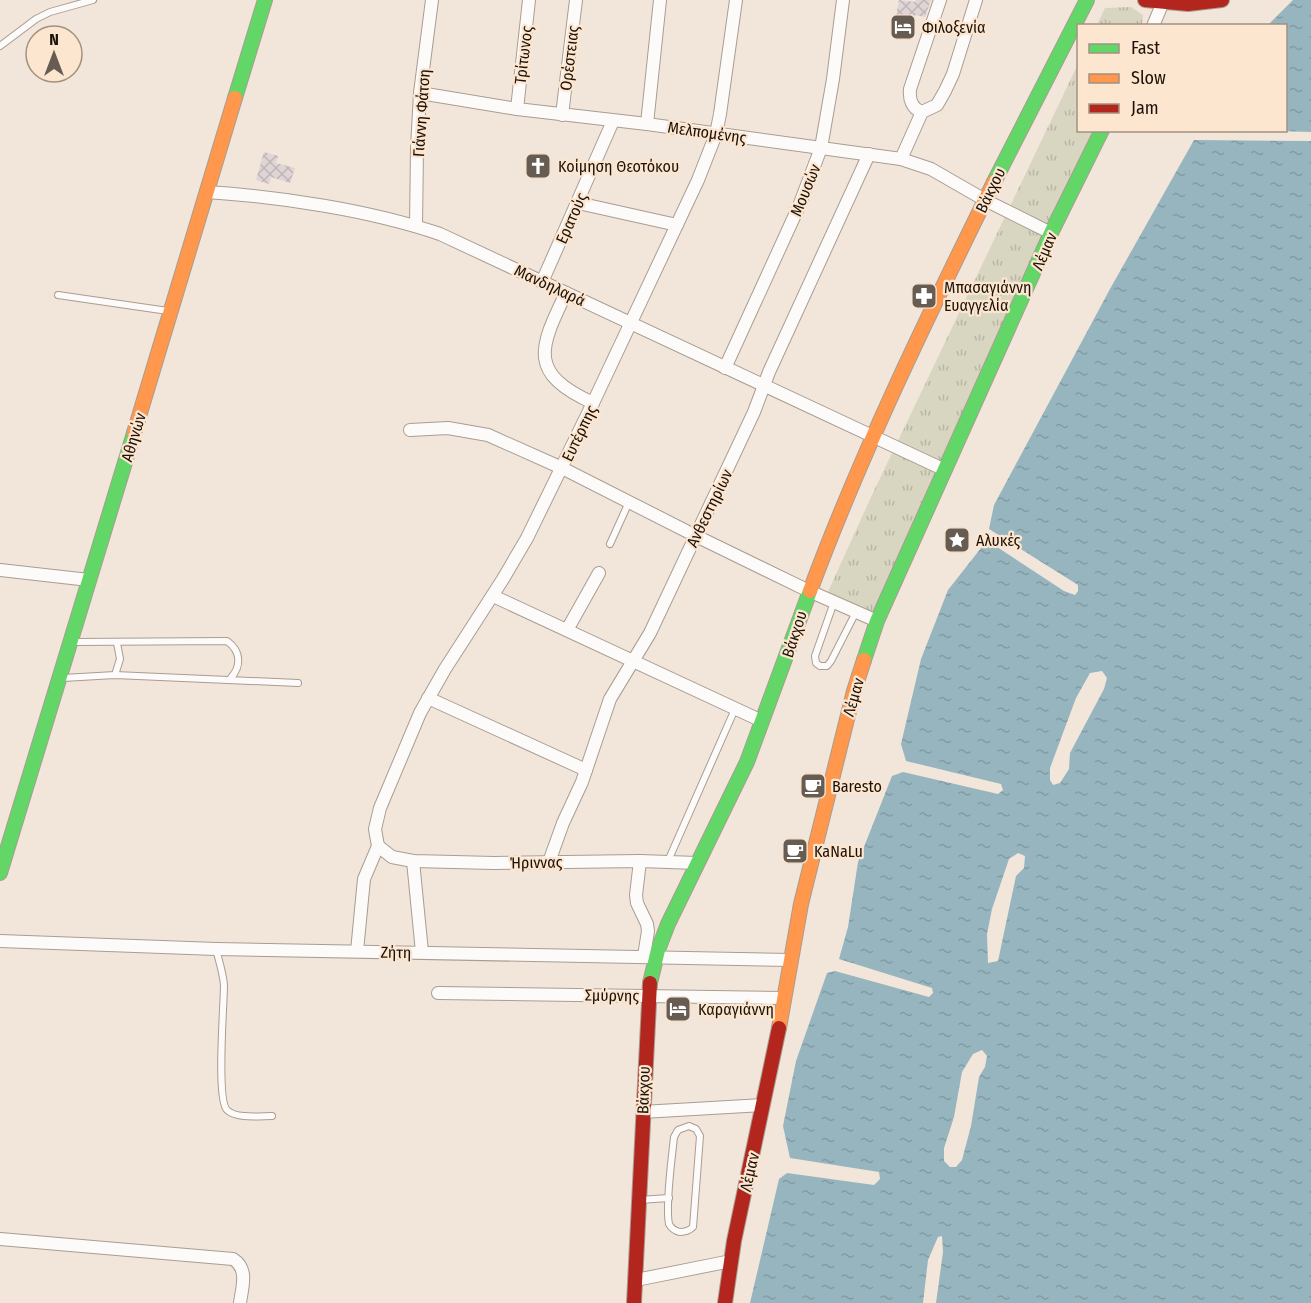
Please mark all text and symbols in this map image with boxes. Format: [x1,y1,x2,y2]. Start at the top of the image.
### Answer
hotel icon: Φιλοξενία [888,12,918,42]
place label: Φιλοξενία [922,18,986,37]
north arrow [24,24,84,84]
street label: Ορέστειας [556,24,583,92]
legend [1077,24,1287,132]
street label: Τρίτωνος [510,25,537,85]
text: N [49,30,59,49]
text: Fast [1131,37,1160,59]
text: Slow [1131,67,1166,89]
street label: Γιάννη Φάτση [409,69,434,158]
text: Jam [1131,97,1159,119]
street label: Μελπομένης [666,118,748,147]
church icon: Κοίμηση Θεοτόκου [523,151,553,181]
place label: Κοίμηση Θεοτόκου [558,157,679,176]
street label: Μουσών [786,161,825,219]
street label: Βάκχου [971,165,1009,216]
street label: Ερατούς [552,190,591,247]
street label: Λέμαν [1028,229,1061,273]
street label: Μανδηλαρά [511,261,588,310]
place label: Μπασαγιάννη Ευαγγελία [944,278,1031,315]
pharmacy icon: Μπασαγιάννη Ευαγγελία [909,281,939,311]
street label: Ευτέρπης [558,402,601,464]
street label: Αθηνών [117,410,150,464]
street label: Ανθεστηρίων [682,466,736,550]
place icon: Αλυκές [942,525,972,555]
place label: Αλυκές [976,531,1021,550]
street label: Βάκχου [778,608,811,660]
street label: Λέμαν [839,676,868,719]
cafe icon: Baresto [798,771,828,801]
place label: Baresto [832,777,882,796]
cafe icon: KaNaLu [780,836,810,866]
place label: KaNaLu [814,842,863,861]
street label: Ήριννας [509,853,563,872]
street label: Ζήτη [380,943,412,962]
street label: Σμύρνης [585,986,639,1005]
hotel icon: Καραγιάννη [663,994,693,1024]
place label: Καραγιάννη [698,1000,774,1019]
street label: Βάκχου [633,1066,654,1114]
street label: Λέμαν [736,1151,763,1193]

